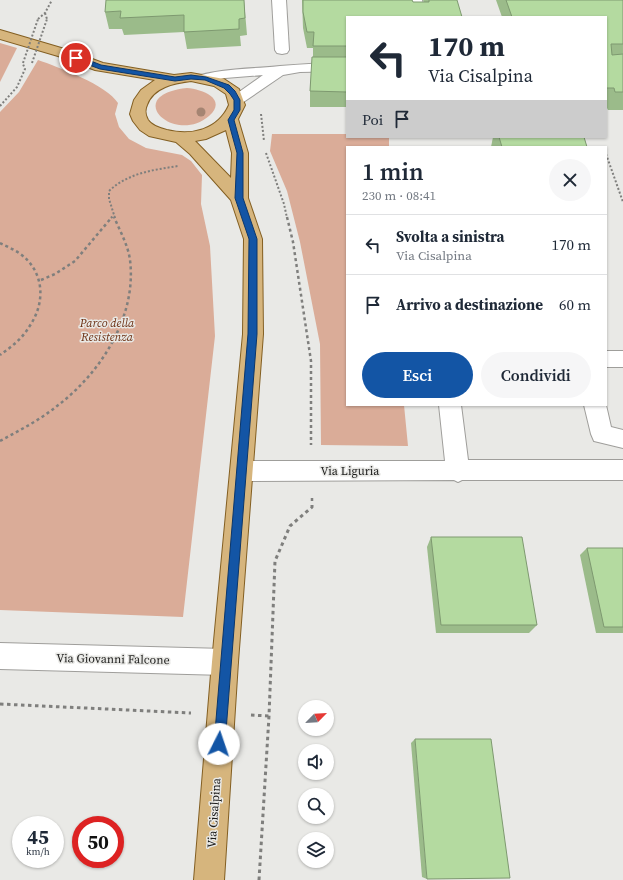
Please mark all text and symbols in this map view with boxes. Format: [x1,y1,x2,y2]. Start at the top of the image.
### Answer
text: 170 m [428,27,505,65]
icon: left [362,32,414,84]
pin [59,41,93,75]
icon: arrive [65,47,87,69]
text: Via Cisalpina [428,63,533,88]
icon: arrive [391,108,413,130]
text: Poi [362,109,383,130]
text: 1 min [362,155,424,188]
button: close [549,159,591,201]
text: 230 m · 08:41 [362,187,436,204]
text: Svolta a sinistra [396,226,505,247]
icon: left [362,234,384,256]
text: 170 m [551,234,591,255]
text: Via Cisalpina [396,247,472,264]
icon: arrive [362,294,384,316]
text: Arrivo a destinazione [396,294,543,315]
text: 60 m [559,294,591,315]
park label: Parco della Resistenza [79,315,135,345]
button: Esci [362,352,473,398]
button: Condividi [481,352,591,398]
street label: Via Liguria [321,463,380,479]
street label: Via Giovanni Falcone [56,650,170,668]
north arrow [298,700,334,736]
map controls [298,700,334,868]
position arrow [198,723,240,765]
button: sound [298,744,334,780]
street label: Via Cisalpina [204,777,224,848]
button: search [298,788,334,824]
speed limit sign: 50 [72,816,124,868]
text: 45 [27,823,49,851]
button: layers [298,832,334,868]
text: km/h [26,845,50,858]

